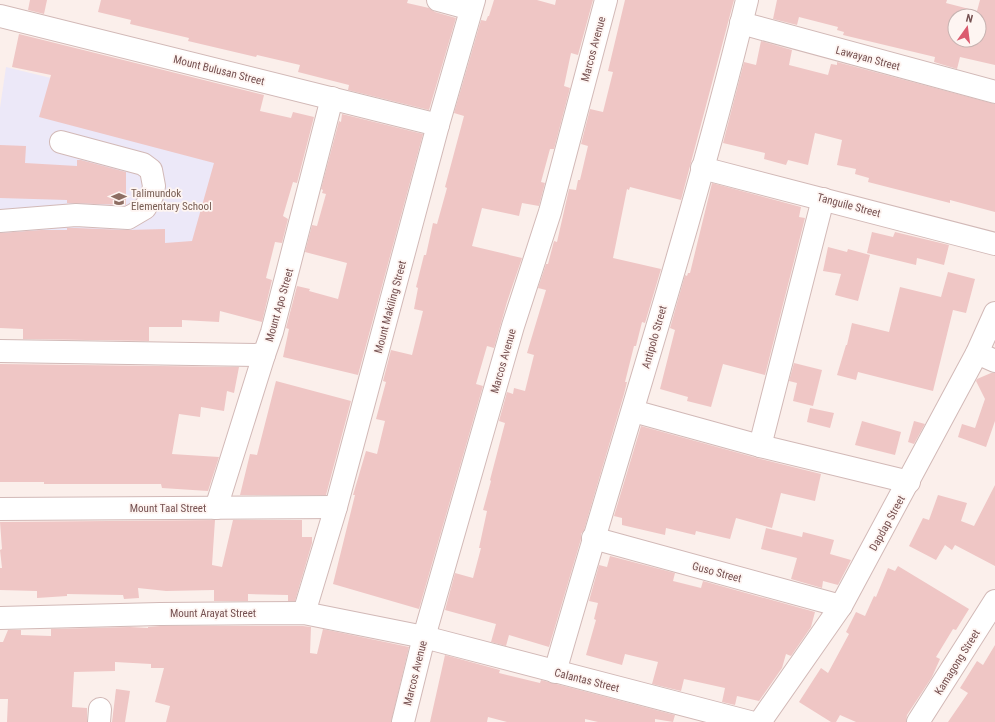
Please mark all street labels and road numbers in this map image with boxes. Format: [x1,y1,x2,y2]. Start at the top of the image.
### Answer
street label: Marcos Avenue [579,15,608,83]
street label: Lawayan Street [834,44,902,73]
street label: Mount Bulusan Street [172,53,266,88]
street label: Tanguile Street [816,191,882,220]
street label: Mount Makiling Street [372,259,409,355]
street label: Mount Apo Street [263,267,296,343]
street label: Antipolo Street [639,304,670,370]
street label: Marcos Avenue [488,327,519,395]
street label: Dapdap Street [867,493,908,553]
street label: Mount Taal Street [130,502,206,515]
street label: Guso Street [691,560,743,585]
street label: Mount Arayat Street [170,607,256,620]
street label: Kamagong Street [932,627,983,697]
street label: Marcos Avenue [401,639,430,707]
street label: Calantas Street [553,666,621,695]

